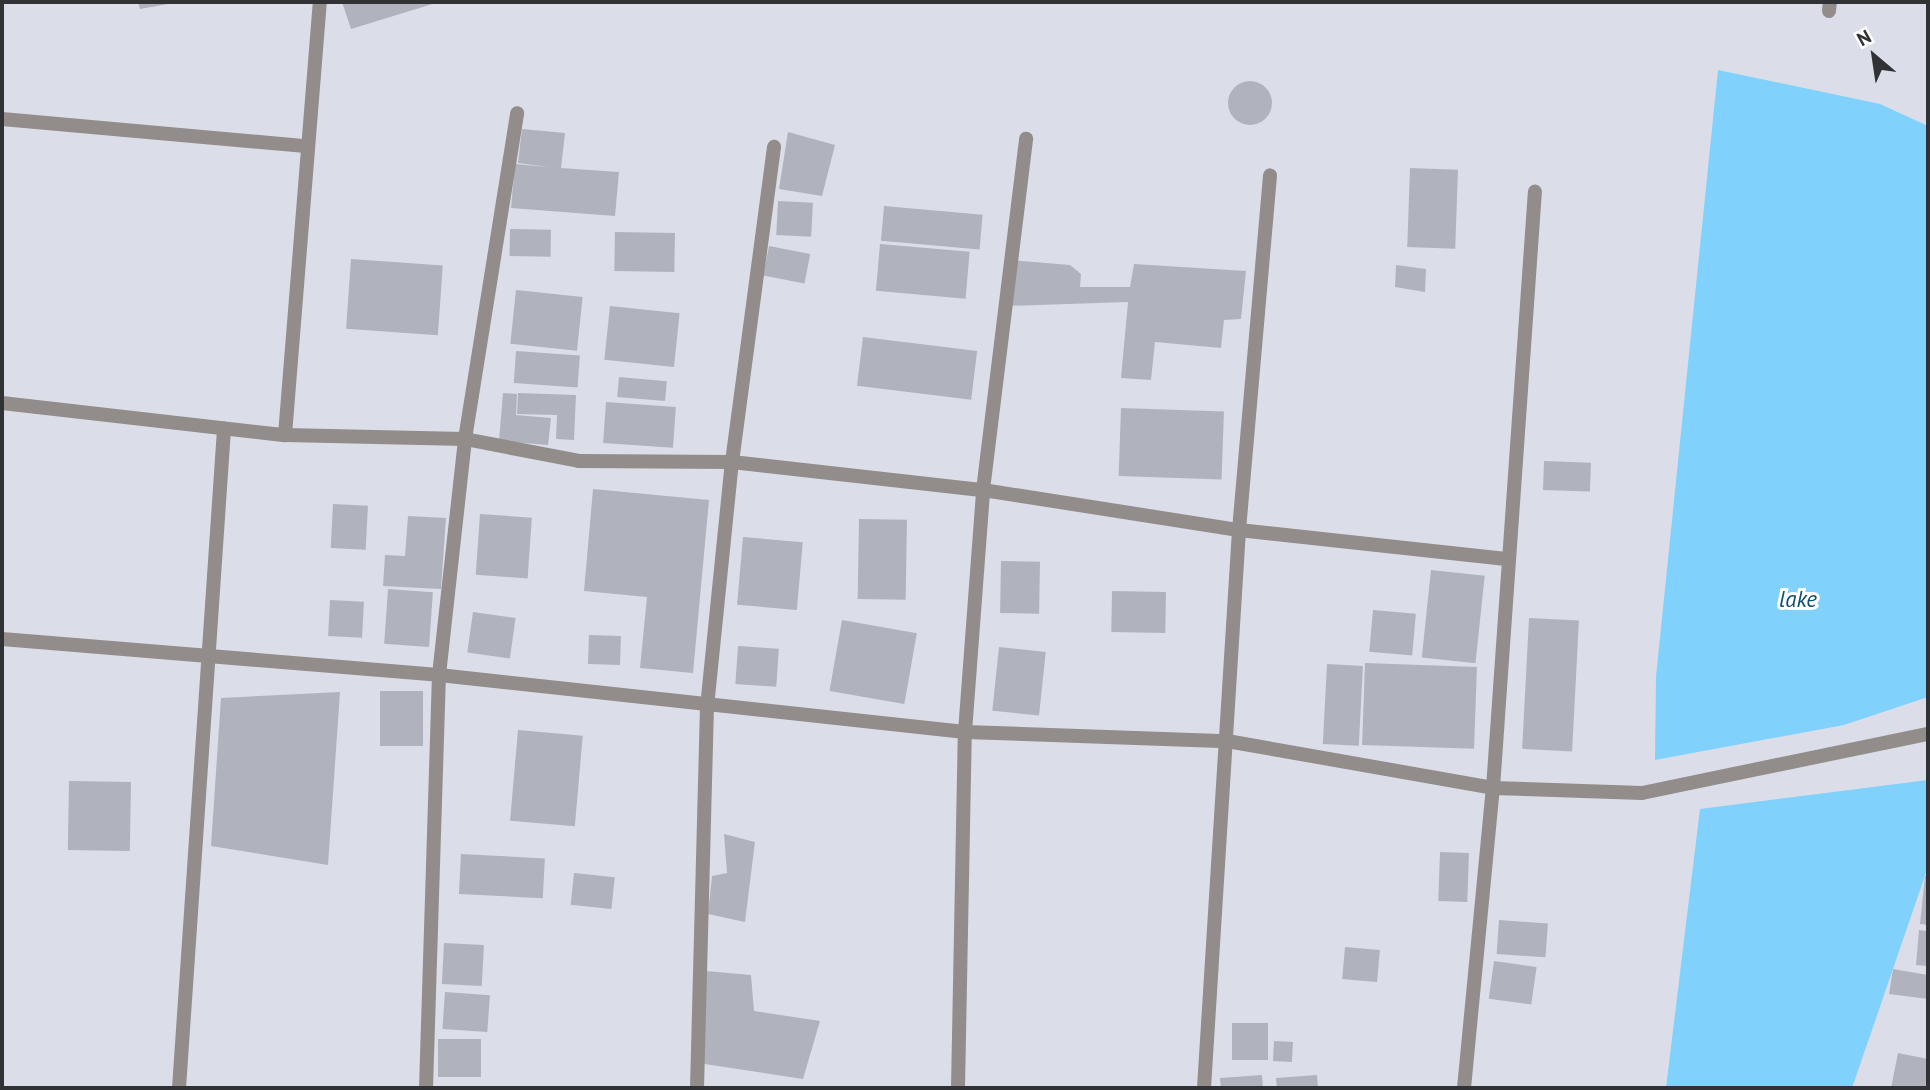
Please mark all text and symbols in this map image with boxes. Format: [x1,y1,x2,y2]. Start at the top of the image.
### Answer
north arrow [1839,21,1909,91]
text: N [1853,24,1875,51]
water label: lake [1779,585,1817,613]

